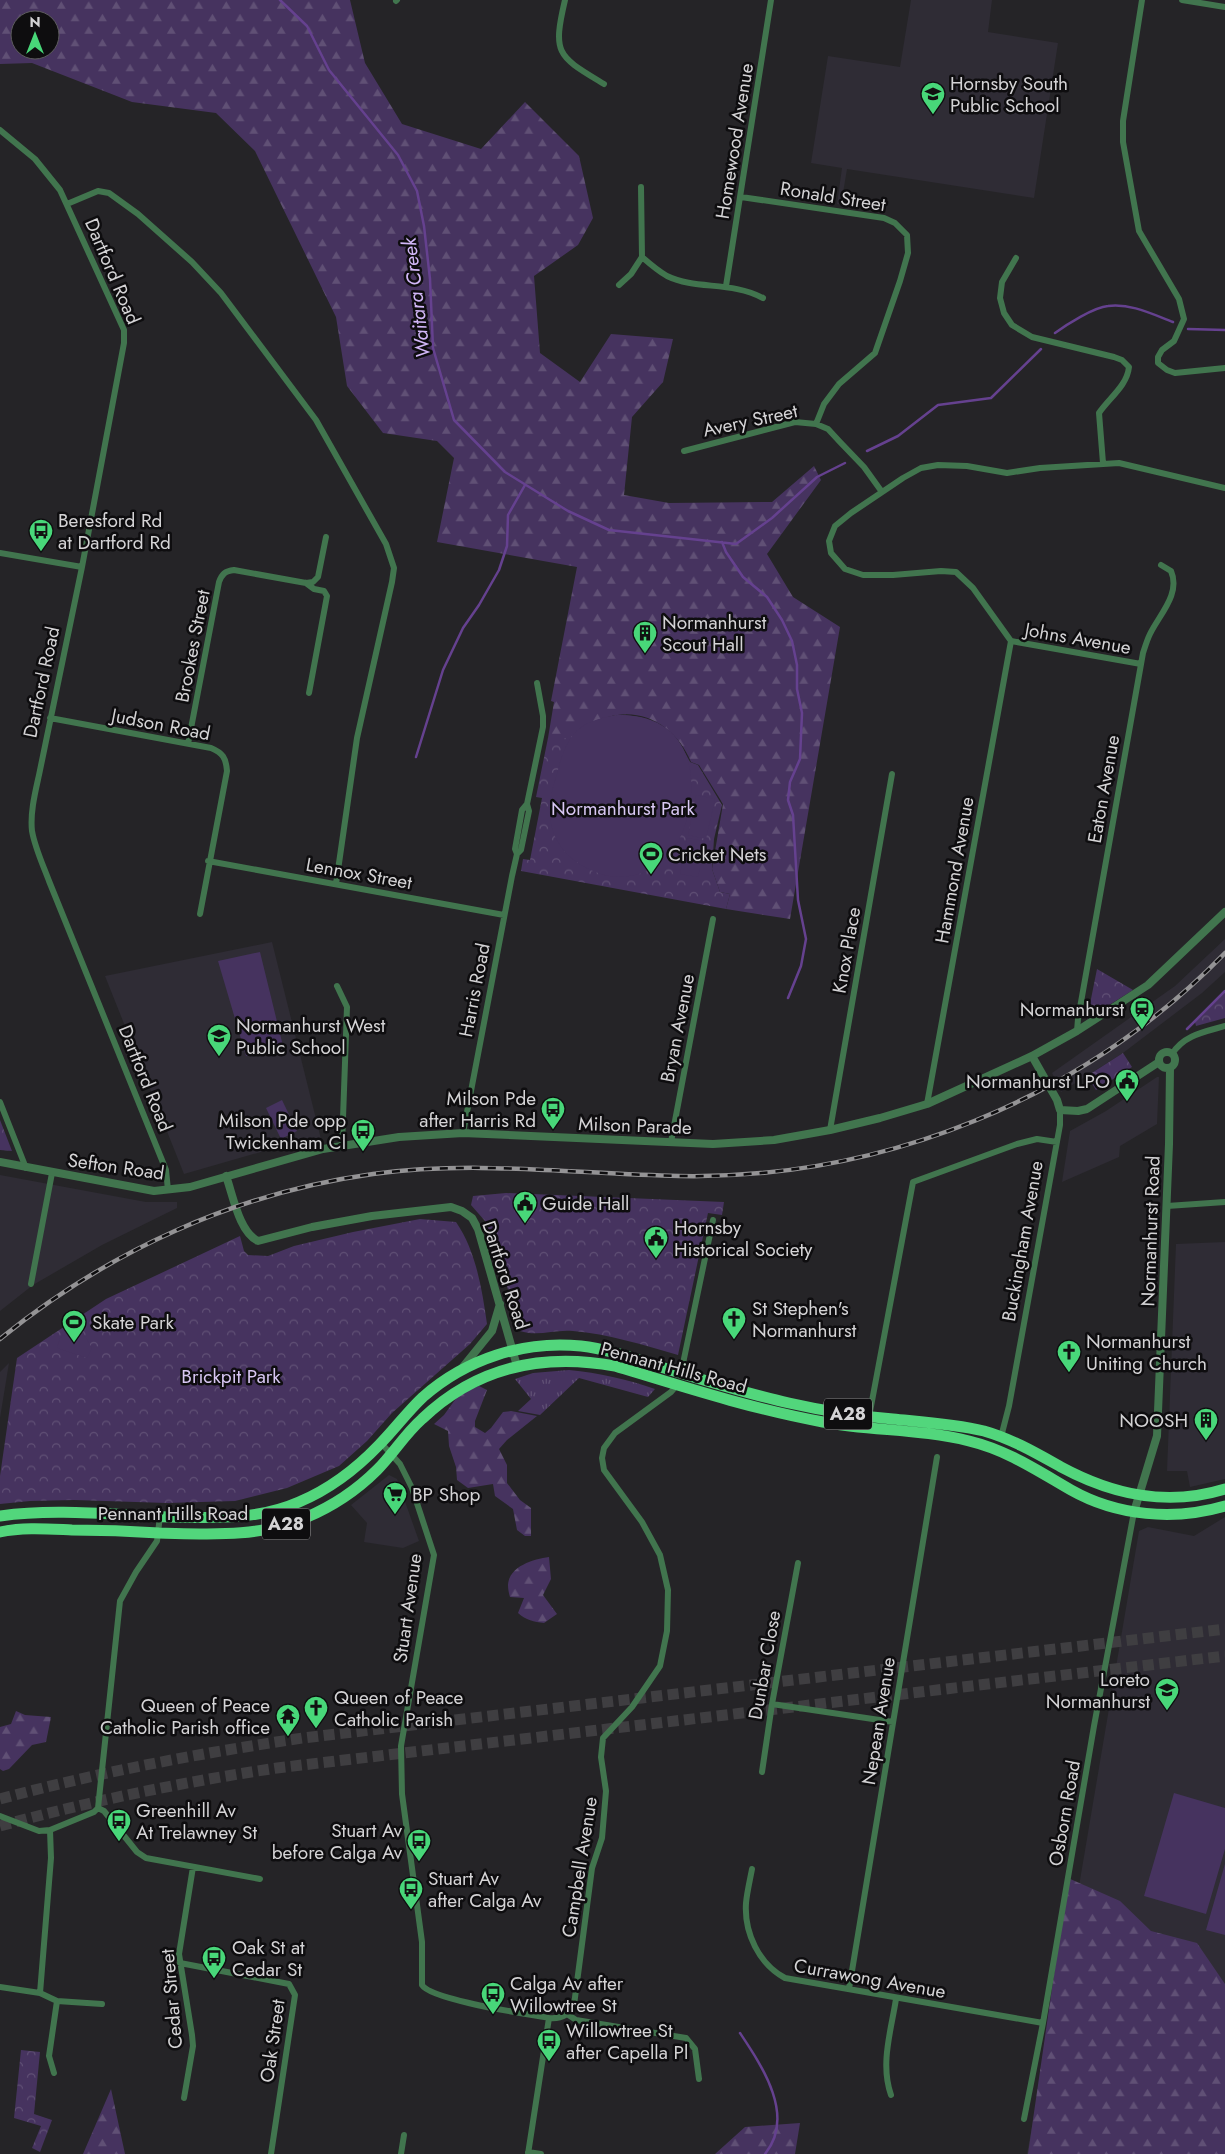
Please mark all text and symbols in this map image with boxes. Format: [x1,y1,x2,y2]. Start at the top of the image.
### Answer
north arrow [10,10,60,60]
text: N [29,12,41,32]
street label: Homewood Avenue [709,61,760,221]
place label: Hornsby South Public School [950,70,1068,119]
school or university icon: Hornsby South Public School [920,81,946,115]
street label: Ronald Street [778,175,888,218]
street label: Dartford Road [78,214,147,328]
water label: Waitara Creek [395,235,438,360]
street label: Avery Street [700,397,800,444]
place label: Beresford Rd at Dartford Rd [58,507,171,556]
bus stop icon: Beresford Rd at Dartford Rd [28,518,54,552]
street label: Brookes Street [168,587,217,705]
place label: Normanhurst Scout Hall [662,609,767,658]
street label: Johns Avenue [1020,615,1133,661]
building icon: Normanhurst Scout Hall [632,620,658,654]
street label: Dartford Road [17,624,66,740]
street label: Judson Road [106,701,213,747]
street label: Eaton Avenue [1081,733,1126,845]
street label: Hammond Avenue [928,794,981,946]
park label: Normanhurst Park [551,795,696,822]
sports icon: Cricket Nets [638,841,664,875]
place label: Cricket Nets [668,841,767,868]
street label: Lennox Street [304,851,415,896]
street label: Knox Place [826,905,867,995]
street label: Harris Road [452,941,497,1039]
street label: Bryan Avenue [654,971,701,1085]
place label: Normanhurst [1020,996,1124,1023]
station icon: Normanhurst [1129,996,1155,1030]
place label: Normanhurst West Public School [236,1012,386,1061]
street label: Dartford Road [112,1021,179,1136]
school or university icon: Normanhurst West Public School [206,1023,232,1057]
place label: Normanhurst LPO [966,1068,1110,1095]
public building icon: Normanhurst LPO [1114,1068,1140,1102]
place label: Milson Pde after Harris Rd [419,1085,536,1134]
bus stop icon: Milson Pde after Harris Rd [540,1096,566,1130]
place label: Milson Pde opp Twickenham Cl [219,1107,346,1156]
street label: Milson Parade [578,1110,692,1141]
bus stop icon: Milson Pde opp Twickenham Cl [350,1118,376,1152]
street label: Sefton Road [66,1146,166,1187]
street label: Normanhurst Road [1134,1155,1167,1307]
street label: Buckingham Avenue [995,1158,1050,1323]
public building icon: Guide Hall [512,1190,538,1224]
place label: Guide Hall [542,1190,629,1217]
place label: Hornsby Historical Society [674,1214,813,1263]
street label: Dartford Road [475,1217,536,1333]
public building icon: Hornsby Historical Society [643,1225,669,1259]
place label: St Stephen's Normanhurst [752,1295,857,1344]
church icon: St Stephen's Normanhurst [721,1306,747,1340]
sports icon: Skate Park [61,1309,87,1343]
place label: Skate Park [92,1309,174,1336]
place label: Normanhurst Uniting Church [1086,1328,1207,1377]
street label: Pennant Hills Road [598,1335,750,1400]
church icon: Normanhurst Uniting Church [1056,1339,1082,1373]
park label: Brickpit Park [181,1363,281,1390]
road number: A28 [824,1398,872,1430]
place label: NOOSH [1119,1407,1188,1434]
building icon: NOOSH [1193,1407,1219,1441]
supermarket icon: BP Shop [382,1481,408,1515]
place label: BP Shop [412,1481,480,1508]
street label: Pennant Hills Road [98,1500,248,1527]
road number: A28 [262,1508,310,1540]
street label: Stuart Avenue [386,1551,429,1664]
street label: Dunbar Close [742,1608,787,1722]
street label: Nepean Avenue [855,1655,902,1787]
place label: Loreto Normanhurst [1046,1666,1150,1715]
school or university icon: Loreto Normanhurst [1154,1677,1180,1711]
place label: Queen of Peace Catholic Parish [334,1684,464,1733]
place label: Queen of Peace Catholic Parish office [100,1692,270,1741]
church icon: Queen of Peace Catholic Parish [303,1695,329,1729]
temple icon: Queen of Peace Catholic Parish office [275,1703,301,1737]
street label: Osborn Road [1042,1758,1087,1868]
street label: Campbell Avenue [555,1795,604,1939]
place label: Greenhill Av At Trelawney St [136,1797,257,1846]
bus stop icon: Greenhill Av At Trelawney St [106,1808,132,1842]
place label: Stuart Av before Calga Av [272,1817,403,1866]
bus stop icon: Stuart Av before Calga Av [406,1828,432,1862]
place label: Stuart Av after Calga Av [428,1865,542,1914]
bus stop icon: Stuart Av after Calga Av [398,1876,424,1910]
place label: Oak St at Cedar St [232,1934,305,1983]
bus stop icon: Oak St at Cedar St [201,1945,227,1979]
street label: Cedar Street [154,1947,189,2050]
street label: Currawong Avenue [792,1952,948,2005]
place label: Calga Av after Willowtree St [510,1970,624,2019]
bus stop icon: Calga Av after Willowtree St [480,1981,506,2015]
street label: Oak Street [253,1997,292,2084]
place label: Willowtree St after Capella Pl [566,2017,688,2066]
bus stop icon: Willowtree St after Capella Pl [536,2028,562,2062]

